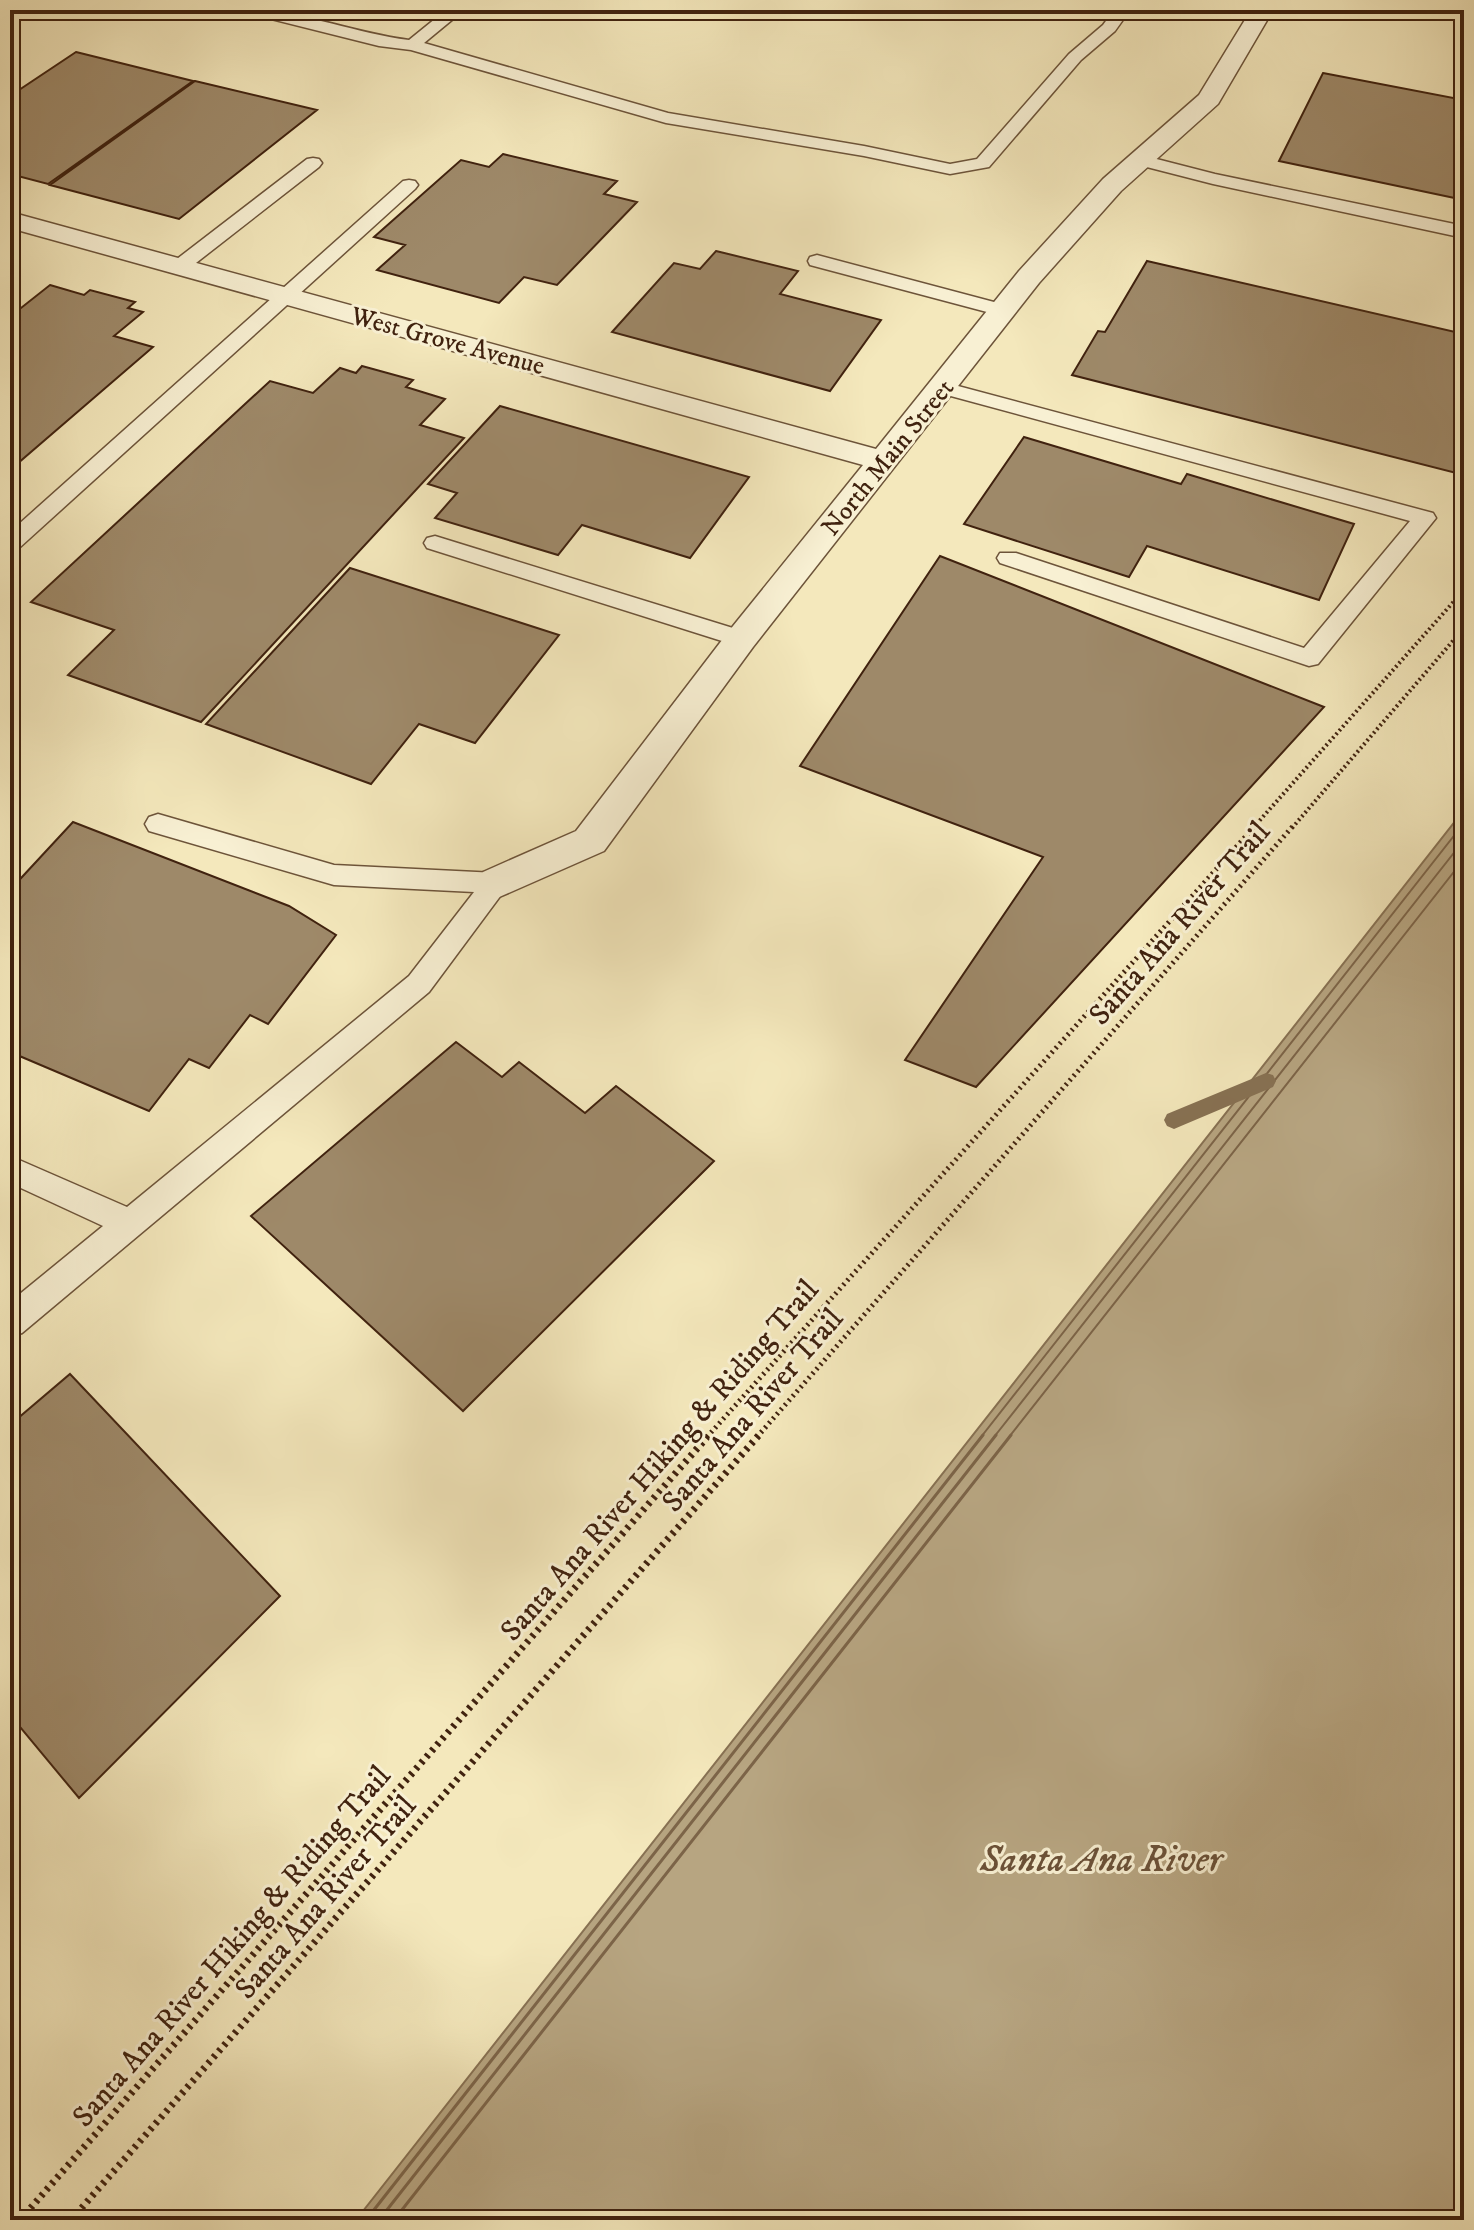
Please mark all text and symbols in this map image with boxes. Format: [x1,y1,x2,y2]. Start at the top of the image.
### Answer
street label: West Grove Avenue [346,299,548,383]
street label: North Main Street [815,373,962,543]
street label: Santa Ana River Trail [1082,815,1279,1033]
street label: Santa Ana River Hiking & Riding Trail [493,1273,827,1649]
street label: Santa Ana River Trail [655,1302,852,1520]
street label: Santa Ana River Hiking & Riding Trail [65,1759,399,2135]
street label: Santa Ana River Trail [228,1789,425,2007]
water label: Santa Ana River [979,1836,1226,1884]

